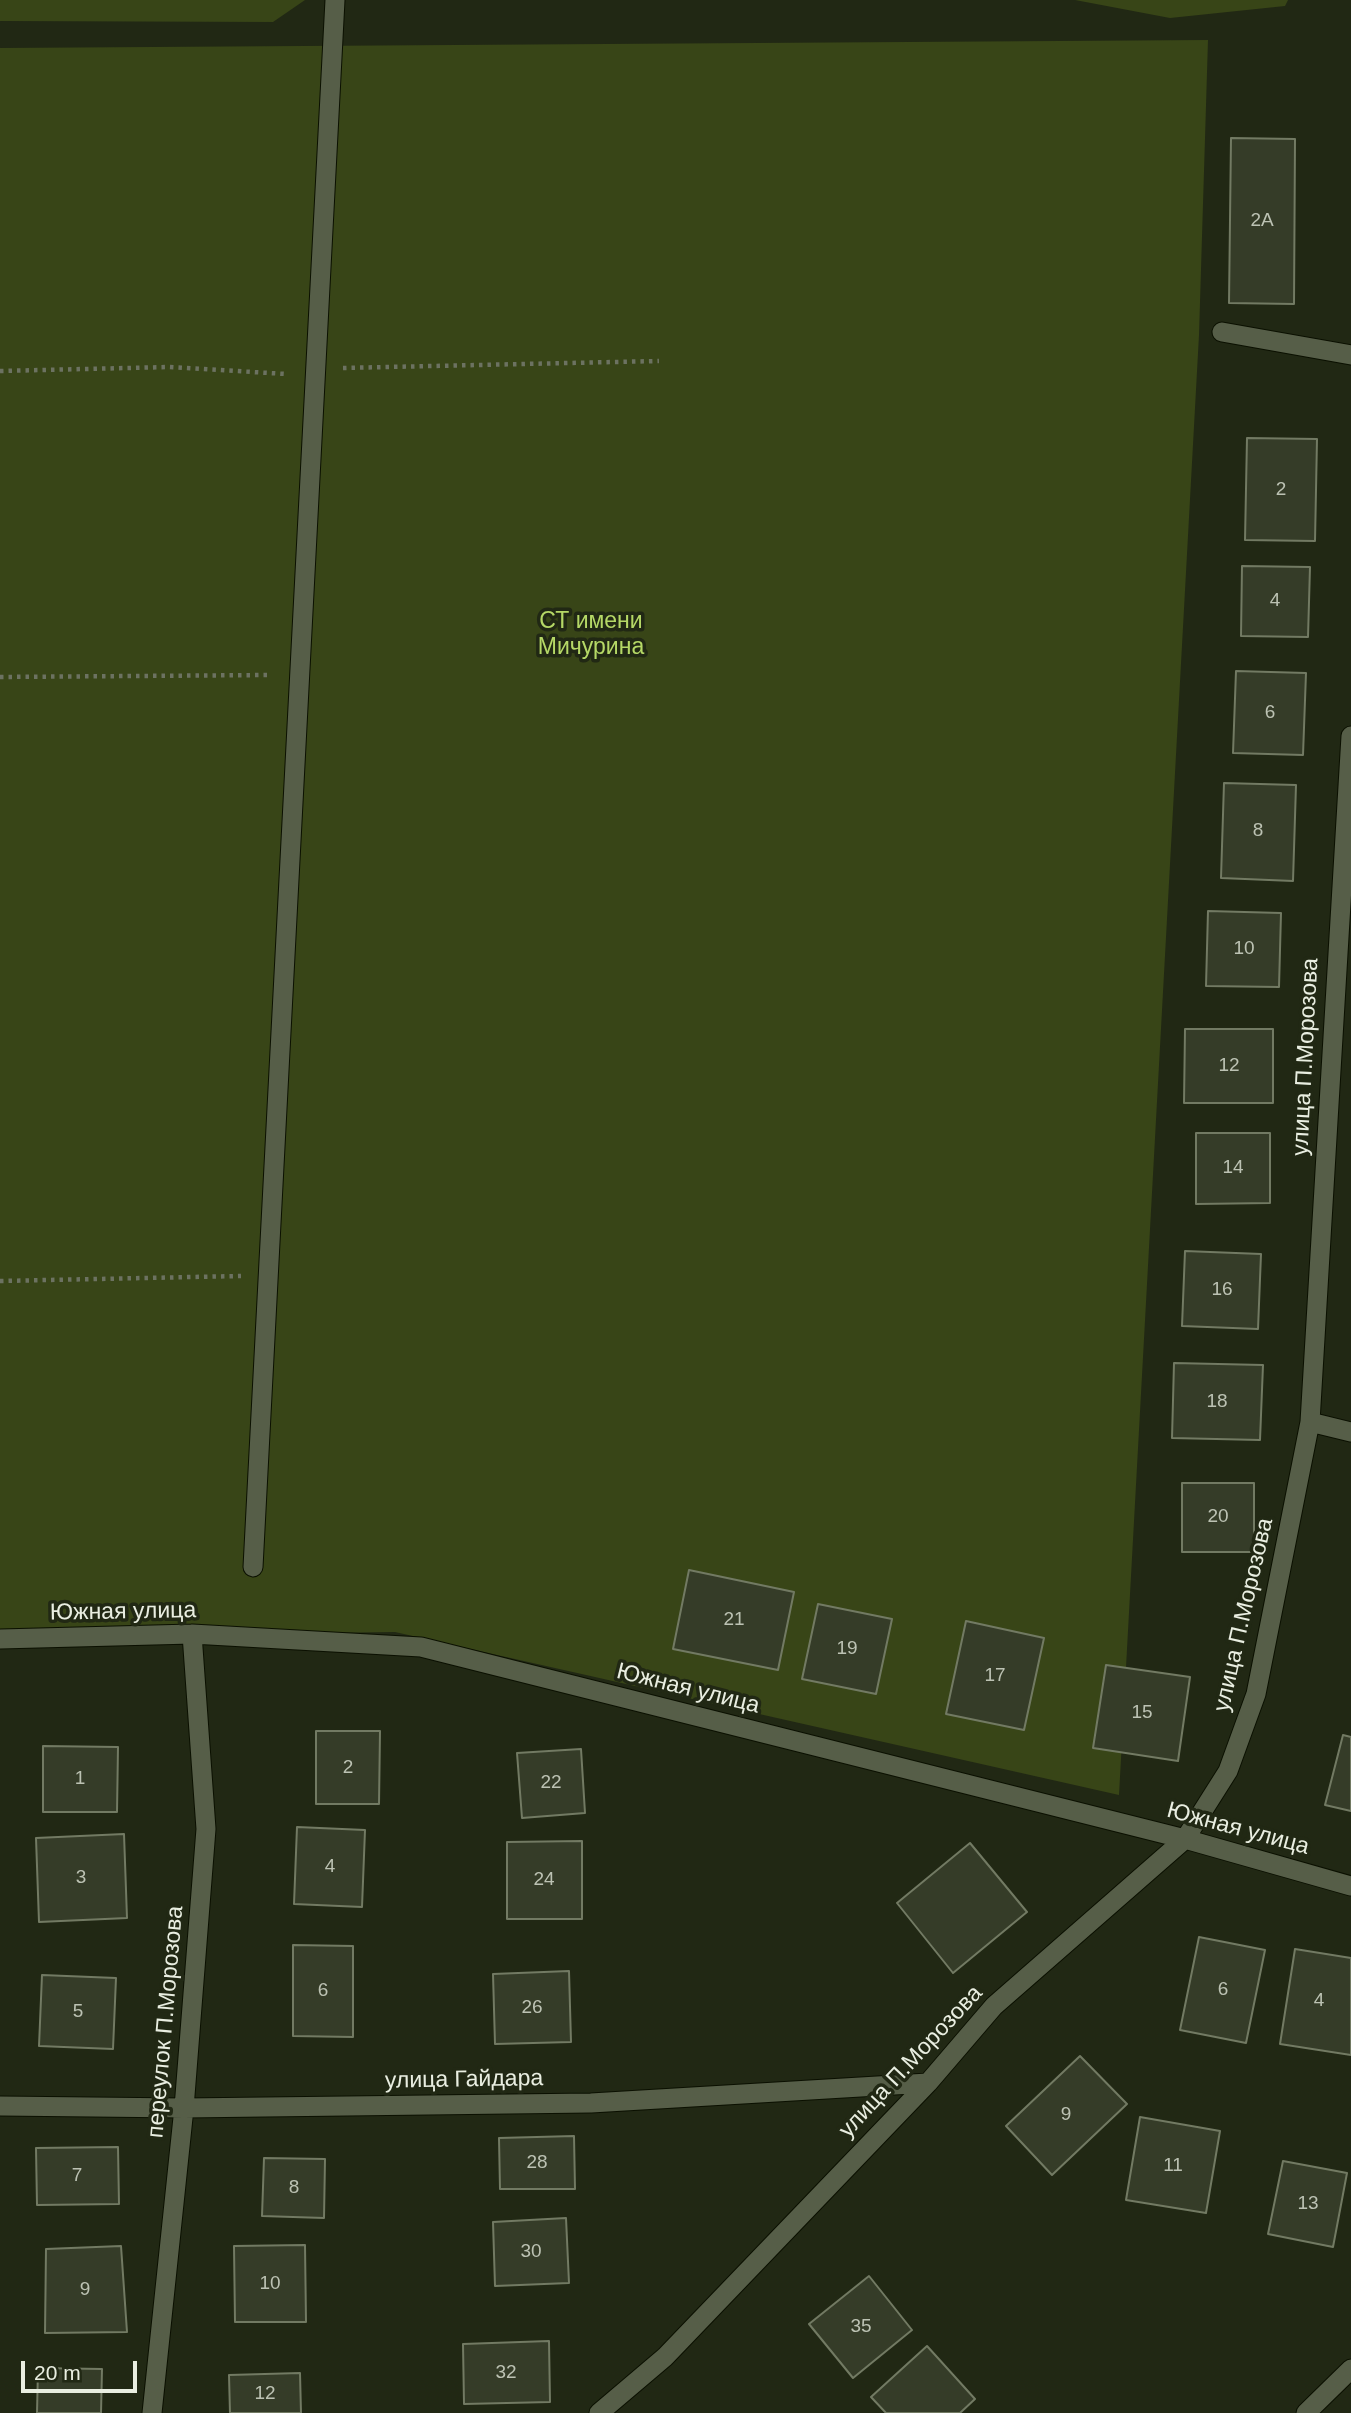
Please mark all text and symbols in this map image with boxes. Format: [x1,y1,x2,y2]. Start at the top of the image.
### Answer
house number: 2А [1250,210,1274,232]
house number: 2 [1276,479,1286,501]
house number: 4 [1270,590,1280,612]
park label: СТ имени Мичурина [538,608,644,662]
house number: 6 [1265,702,1275,724]
house number: 8 [1253,820,1263,842]
house number: 10 [1233,938,1255,960]
street label: улица П.Морозова [1287,957,1325,1157]
house number: 12 [1218,1055,1240,1077]
house number: 14 [1222,1157,1244,1179]
house number: 16 [1211,1279,1233,1301]
house number: 18 [1206,1391,1228,1413]
house number: 20 [1207,1506,1229,1528]
street label: улица П.Морозова [1208,1515,1280,1715]
street label: Южная улица [50,1597,196,1627]
house number: 21 [723,1609,745,1631]
house number: 19 [836,1638,858,1660]
street label: Южная улица [614,1658,762,1720]
house number: 17 [984,1665,1006,1687]
house number: 15 [1131,1702,1153,1724]
house number: 2 [343,1757,353,1779]
house number: 1 [75,1768,85,1790]
house number: 22 [540,1772,562,1794]
street label: Южная улица [1164,1797,1312,1861]
house number: 4 [325,1856,335,1878]
house number: 3 [76,1867,86,1889]
house number: 24 [533,1869,555,1891]
street label: переулок П.Морозова [142,1905,190,2139]
house number: 6 [1218,1979,1228,2001]
house number: 6 [318,1980,328,2002]
street label: улица П.Морозова [833,1980,989,2144]
house number: 4 [1314,1990,1324,2012]
house number: 26 [521,1997,543,2019]
house number: 5 [73,2001,83,2023]
street label: улица Гайдара [385,2065,543,2095]
house number: 9 [1061,2104,1071,2126]
house number: 28 [526,2152,548,2174]
house number: 11 [1163,2155,1183,2177]
house number: 7 [72,2165,82,2187]
house number: 8 [289,2177,299,2199]
house number: 13 [1297,2193,1319,2215]
house number: 30 [520,2241,542,2263]
house number: 10 [259,2273,281,2295]
house number: 9 [80,2279,90,2301]
house number: 35 [850,2316,872,2338]
scale bar [24,2346,140,2390]
text: 20 m [34,2361,81,2384]
house number: 32 [495,2362,517,2384]
house number: 12 [254,2383,276,2405]

